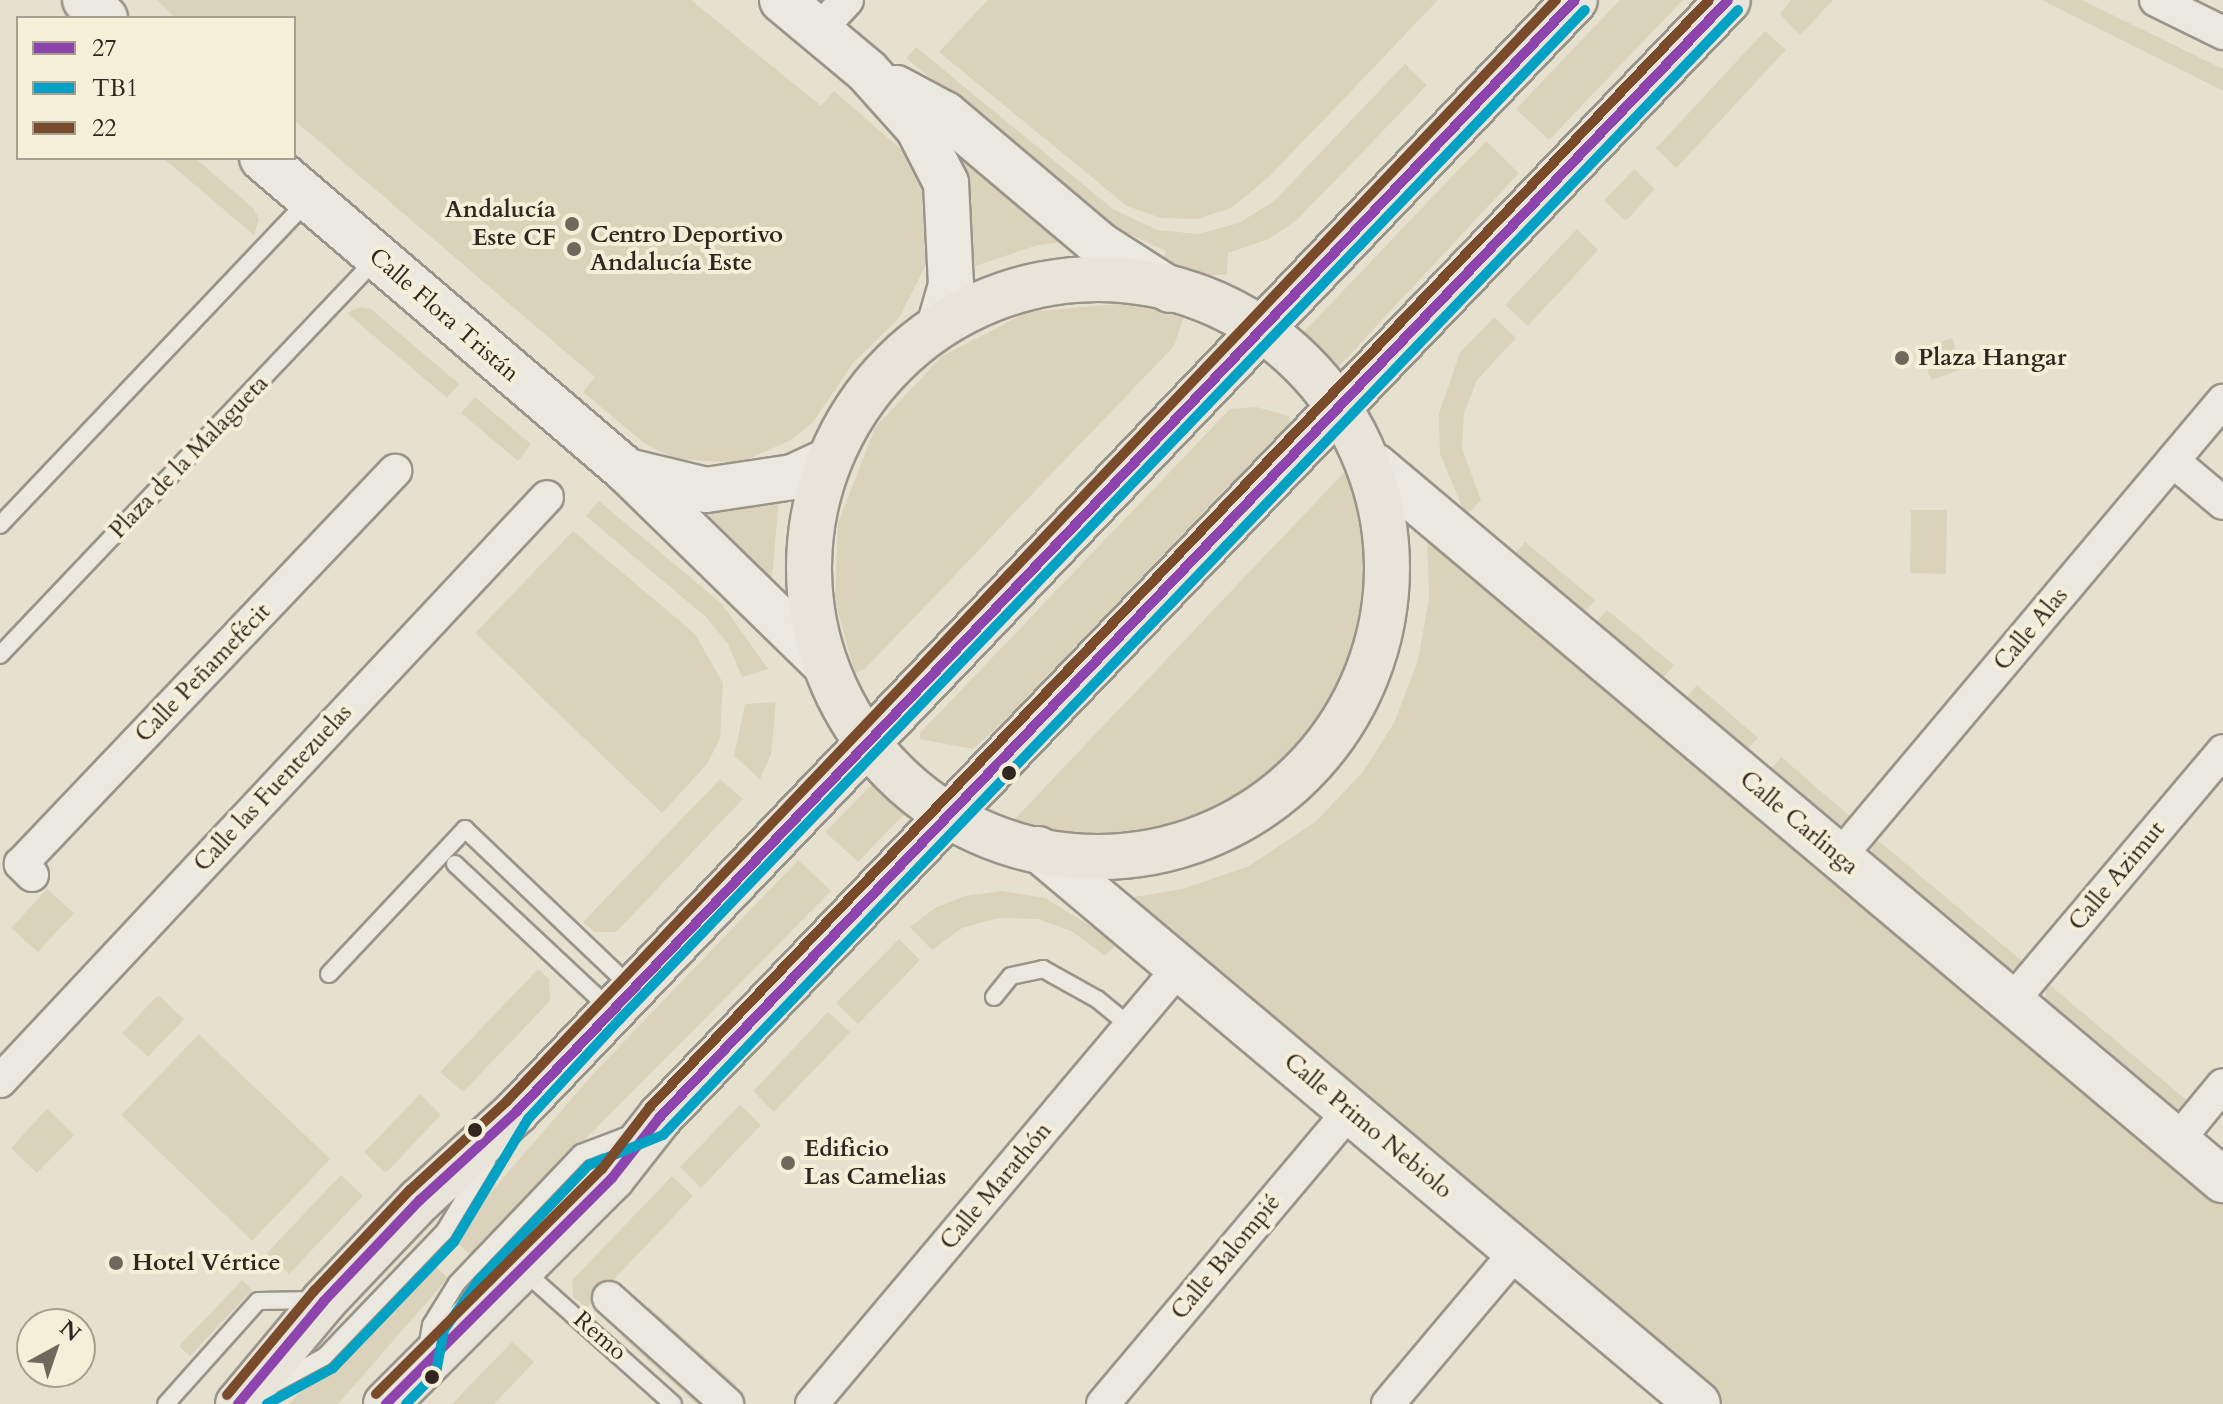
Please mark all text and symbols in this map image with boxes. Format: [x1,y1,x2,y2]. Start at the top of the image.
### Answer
legend [16,16,296,160]
text: 27 [92,32,117,65]
text: TB1 [92,72,138,105]
text: 22 [92,112,117,145]
place label: Andalucía Este CF [445,196,556,252]
marker: Andalucía Este CF [563,215,581,233]
place label: Centro Deportivo Andalucía Este [590,221,783,277]
marker: Centro Deportivo Andalucía Este [565,240,583,258]
street label: Calle Flora Tristán [363,242,525,388]
place label: Plaza Hangar [1918,344,2067,372]
marker: Plaza Hangar [1893,349,1911,367]
street label: Plaza de la Malagueta [104,369,274,545]
street label: Calle Alas [1988,581,2074,677]
street label: Calle Peñamefécit [129,598,277,748]
street label: Calle las Fuentezuelas [188,698,358,878]
unlabelled marker [1001,765,1017,781]
street label: Calle Carlinga [1734,765,1864,881]
street label: Calle Azimut [2063,815,2171,937]
street label: Calle Primo Nebiolo [1278,1047,1458,1205]
street label: Calle Marathón [934,1116,1058,1256]
unlabelled marker [467,1122,483,1138]
place label: Edificio Las Camelias [804,1135,946,1191]
marker: Edificio Las Camelias [779,1154,797,1172]
street label: Calle Balompié [1165,1188,1287,1326]
place label: Hotel Vértice [132,1249,281,1277]
marker: Hotel Vértice [107,1254,125,1272]
street label: Remo [568,1305,632,1367]
north arrow [16,1308,96,1388]
text: N [53,1314,87,1349]
unlabelled marker [424,1369,440,1385]

